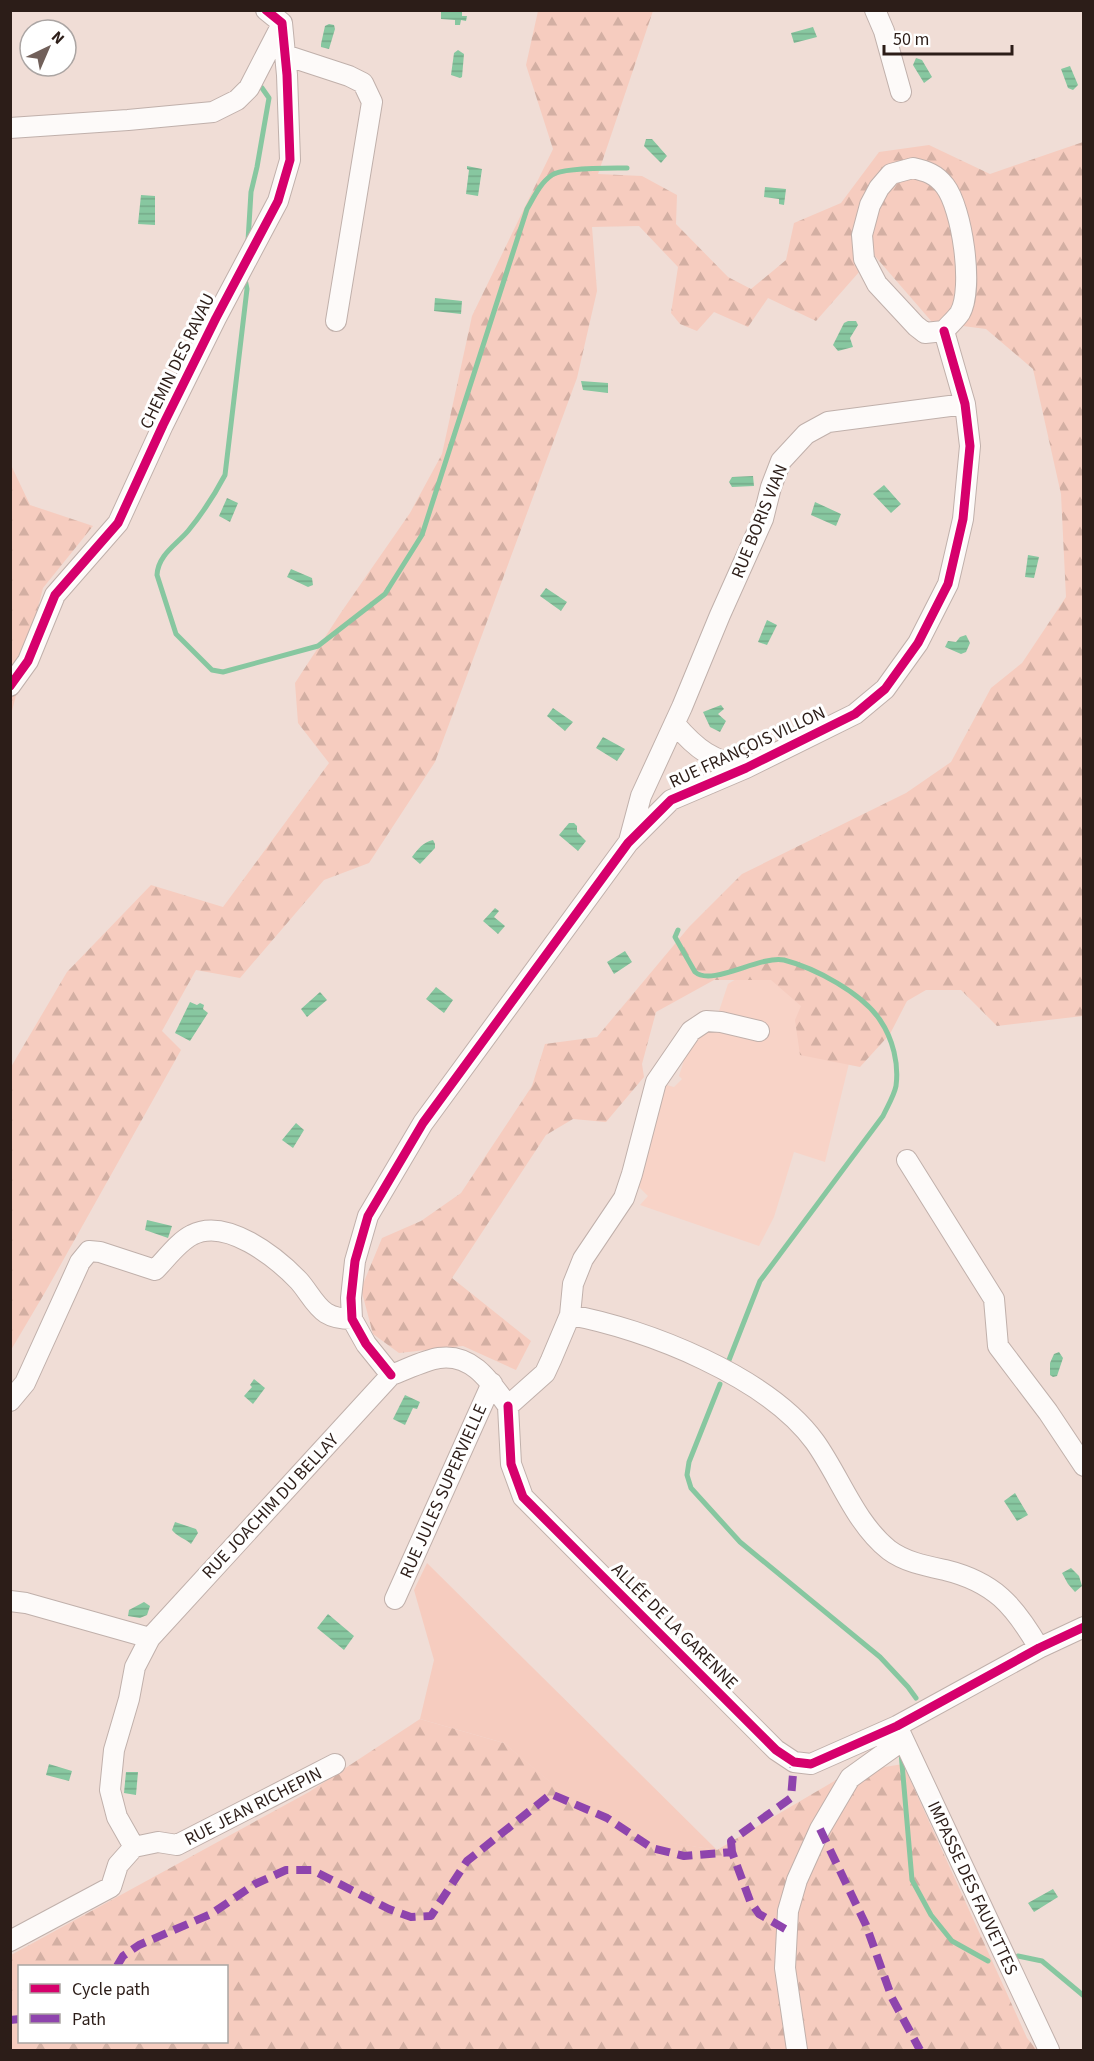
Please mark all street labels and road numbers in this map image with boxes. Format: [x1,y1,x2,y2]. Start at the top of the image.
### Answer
street label: CHEMIN DES RAVAU [134,289,221,433]
street label: RUE BORIS VIAN [725,460,794,582]
street label: RUE FRANÇOIS VILLON [665,700,829,795]
street label: RUE JULES SUPERVIELLE [394,1400,493,1582]
street label: RUE JOACHIM DU BELLAY [196,1428,345,1584]
street label: ALLÉE DE LA GARENNE [606,1558,743,1695]
street label: RUE JEAN RICHEPIN [180,1761,326,1852]
street label: IMPASSE DES FAUVETTES [921,1797,1024,1979]

